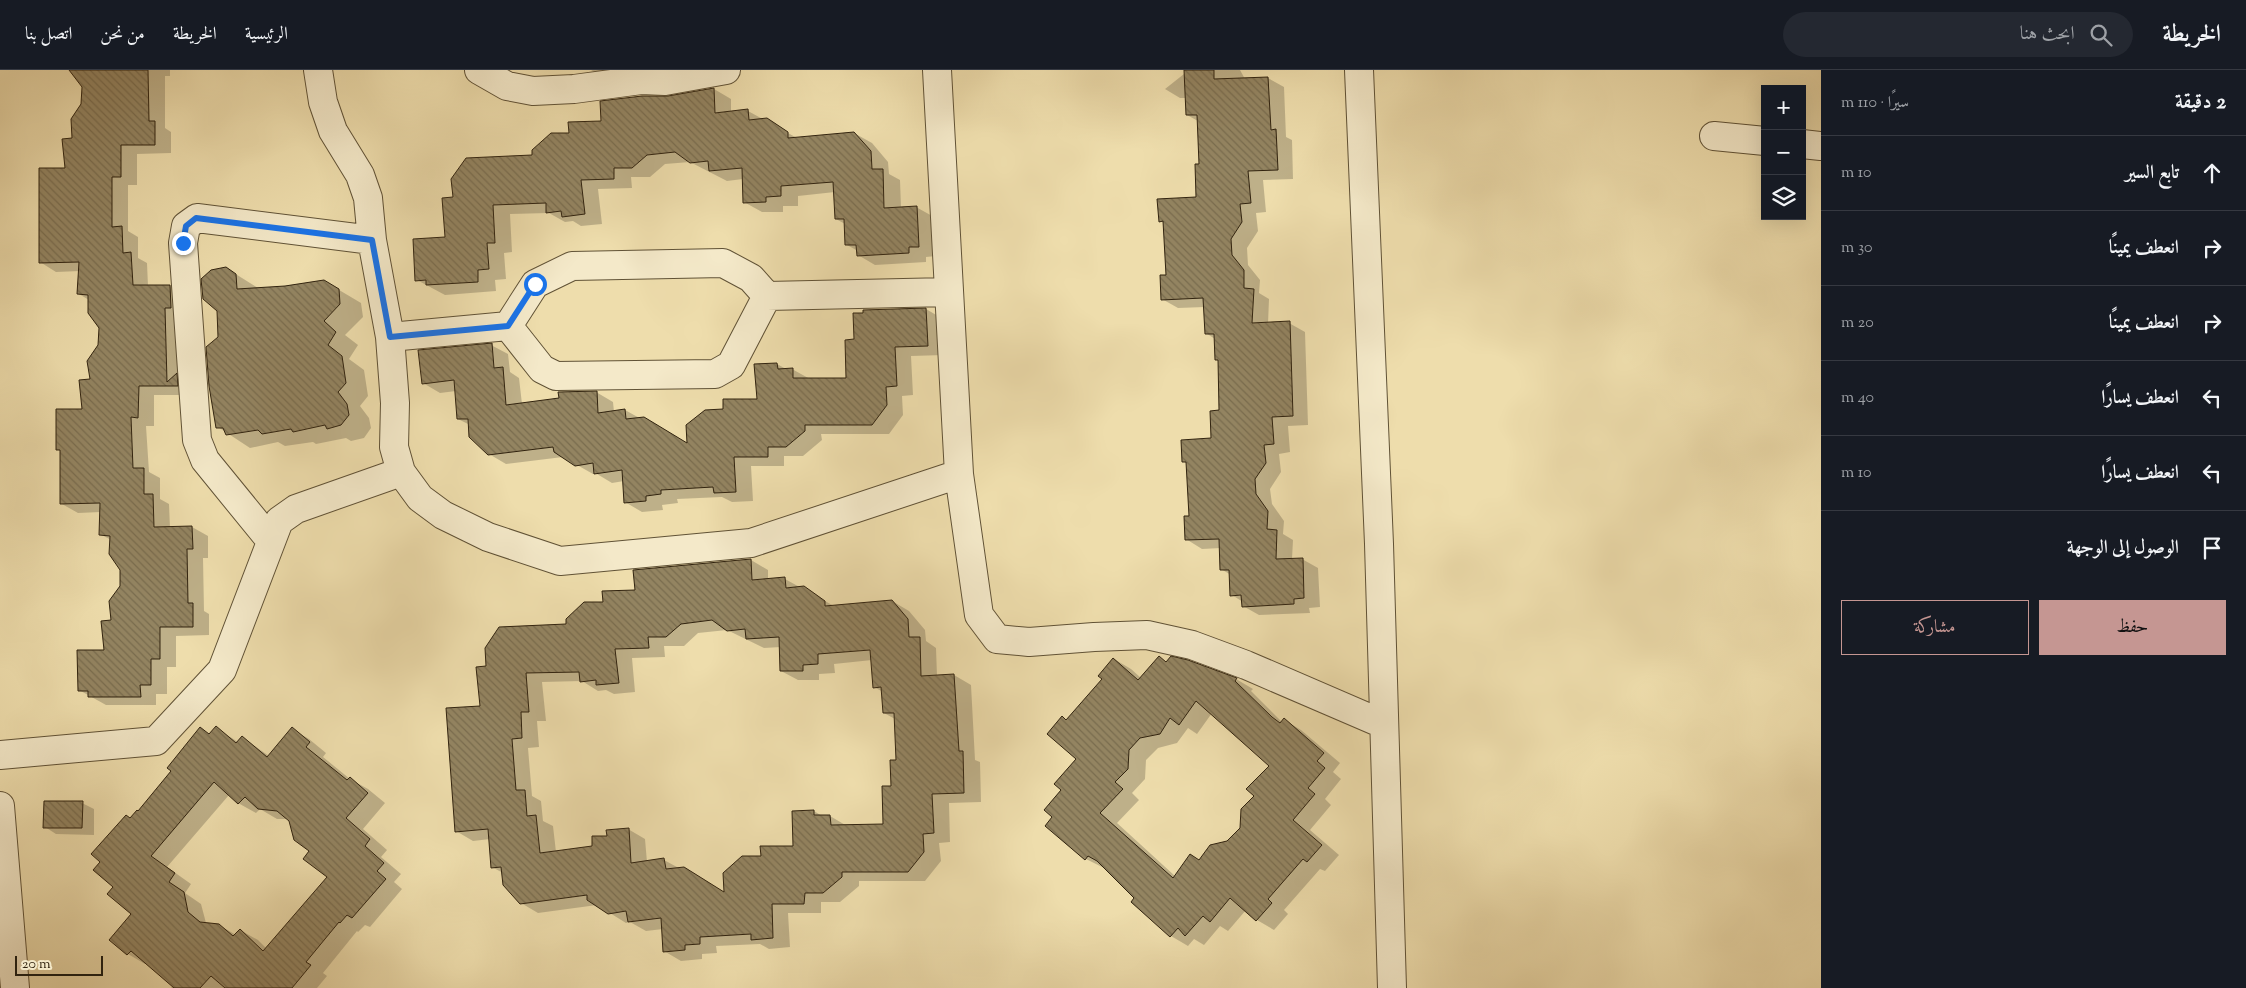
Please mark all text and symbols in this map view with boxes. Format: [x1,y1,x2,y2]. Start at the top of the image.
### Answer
search box [1783,12,2133,57]
text: الخريطة [2163,18,2221,52]
text: ابحث هنا [2020,21,2075,48]
icon: search [2087,21,2115,49]
text: اتصل بنا [25,22,72,48]
text: من نحن [100,22,145,48]
text: الخريطة [173,22,217,48]
text: الرئيسية [245,22,288,48]
map controls [1761,85,1806,220]
button: + [1761,85,1806,130]
text: 2 دقيقة [2175,88,2226,118]
text: سيرًا · 110 m [1841,92,1909,115]
button: − [1761,130,1806,175]
icon: ahead [2198,159,2226,187]
text: تابع السير [2125,160,2179,187]
text: 10 m [1841,162,1871,185]
button: layers [1761,175,1806,220]
route end [172,232,195,255]
icon: right [2198,234,2226,262]
text: انعطف يمينًا [2109,235,2179,262]
text: 30 m [1841,237,1872,260]
route start [524,273,547,296]
icon: right [2198,309,2226,337]
text: انعطف يمينًا [2109,310,2179,337]
text: 20 m [1841,312,1874,335]
icon: left [2198,384,2226,412]
text: انعطف يسارًا [2101,385,2179,412]
text: 40 m [1841,387,1874,410]
icon: left [2198,459,2226,487]
text: انعطف يسارًا [2101,460,2179,487]
text: 10 m [1841,462,1871,485]
icon: arrive [2198,534,2226,562]
text: الوصول إلى الوجهة [2067,535,2179,562]
button: مشاركة [1841,600,2029,655]
button: حفظ [2039,600,2226,655]
scale bar [15,953,102,976]
text: 20 m [22,955,51,975]

